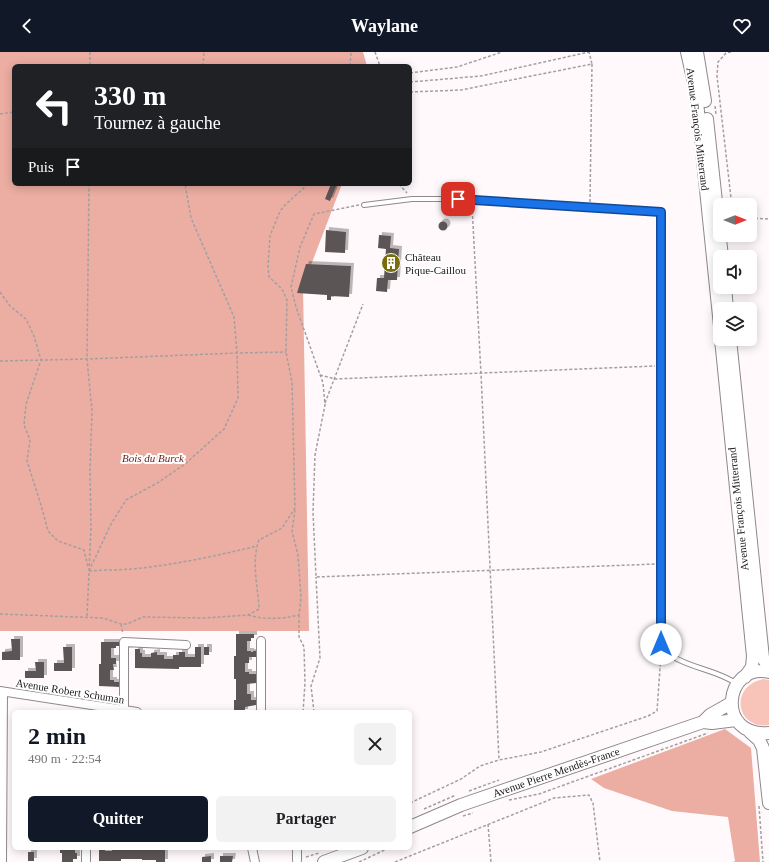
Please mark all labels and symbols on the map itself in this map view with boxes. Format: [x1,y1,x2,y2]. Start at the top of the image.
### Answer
street label: Avenue François Mitterrand [684,67,712,192]
pin [441,182,475,216]
north arrow [713,198,757,242]
place label: Château Pique-Caillou [405,251,467,276]
building icon: Château Pique-Caillou [380,252,402,274]
street label: Avenue François Mitterrand [726,446,750,571]
park label: Bois du Burck [122,452,185,464]
position arrow [640,623,682,665]
street label: Avenue Robert Schuman [15,676,126,706]
street label: Avenue Pierre Mendès-France [491,745,621,799]

